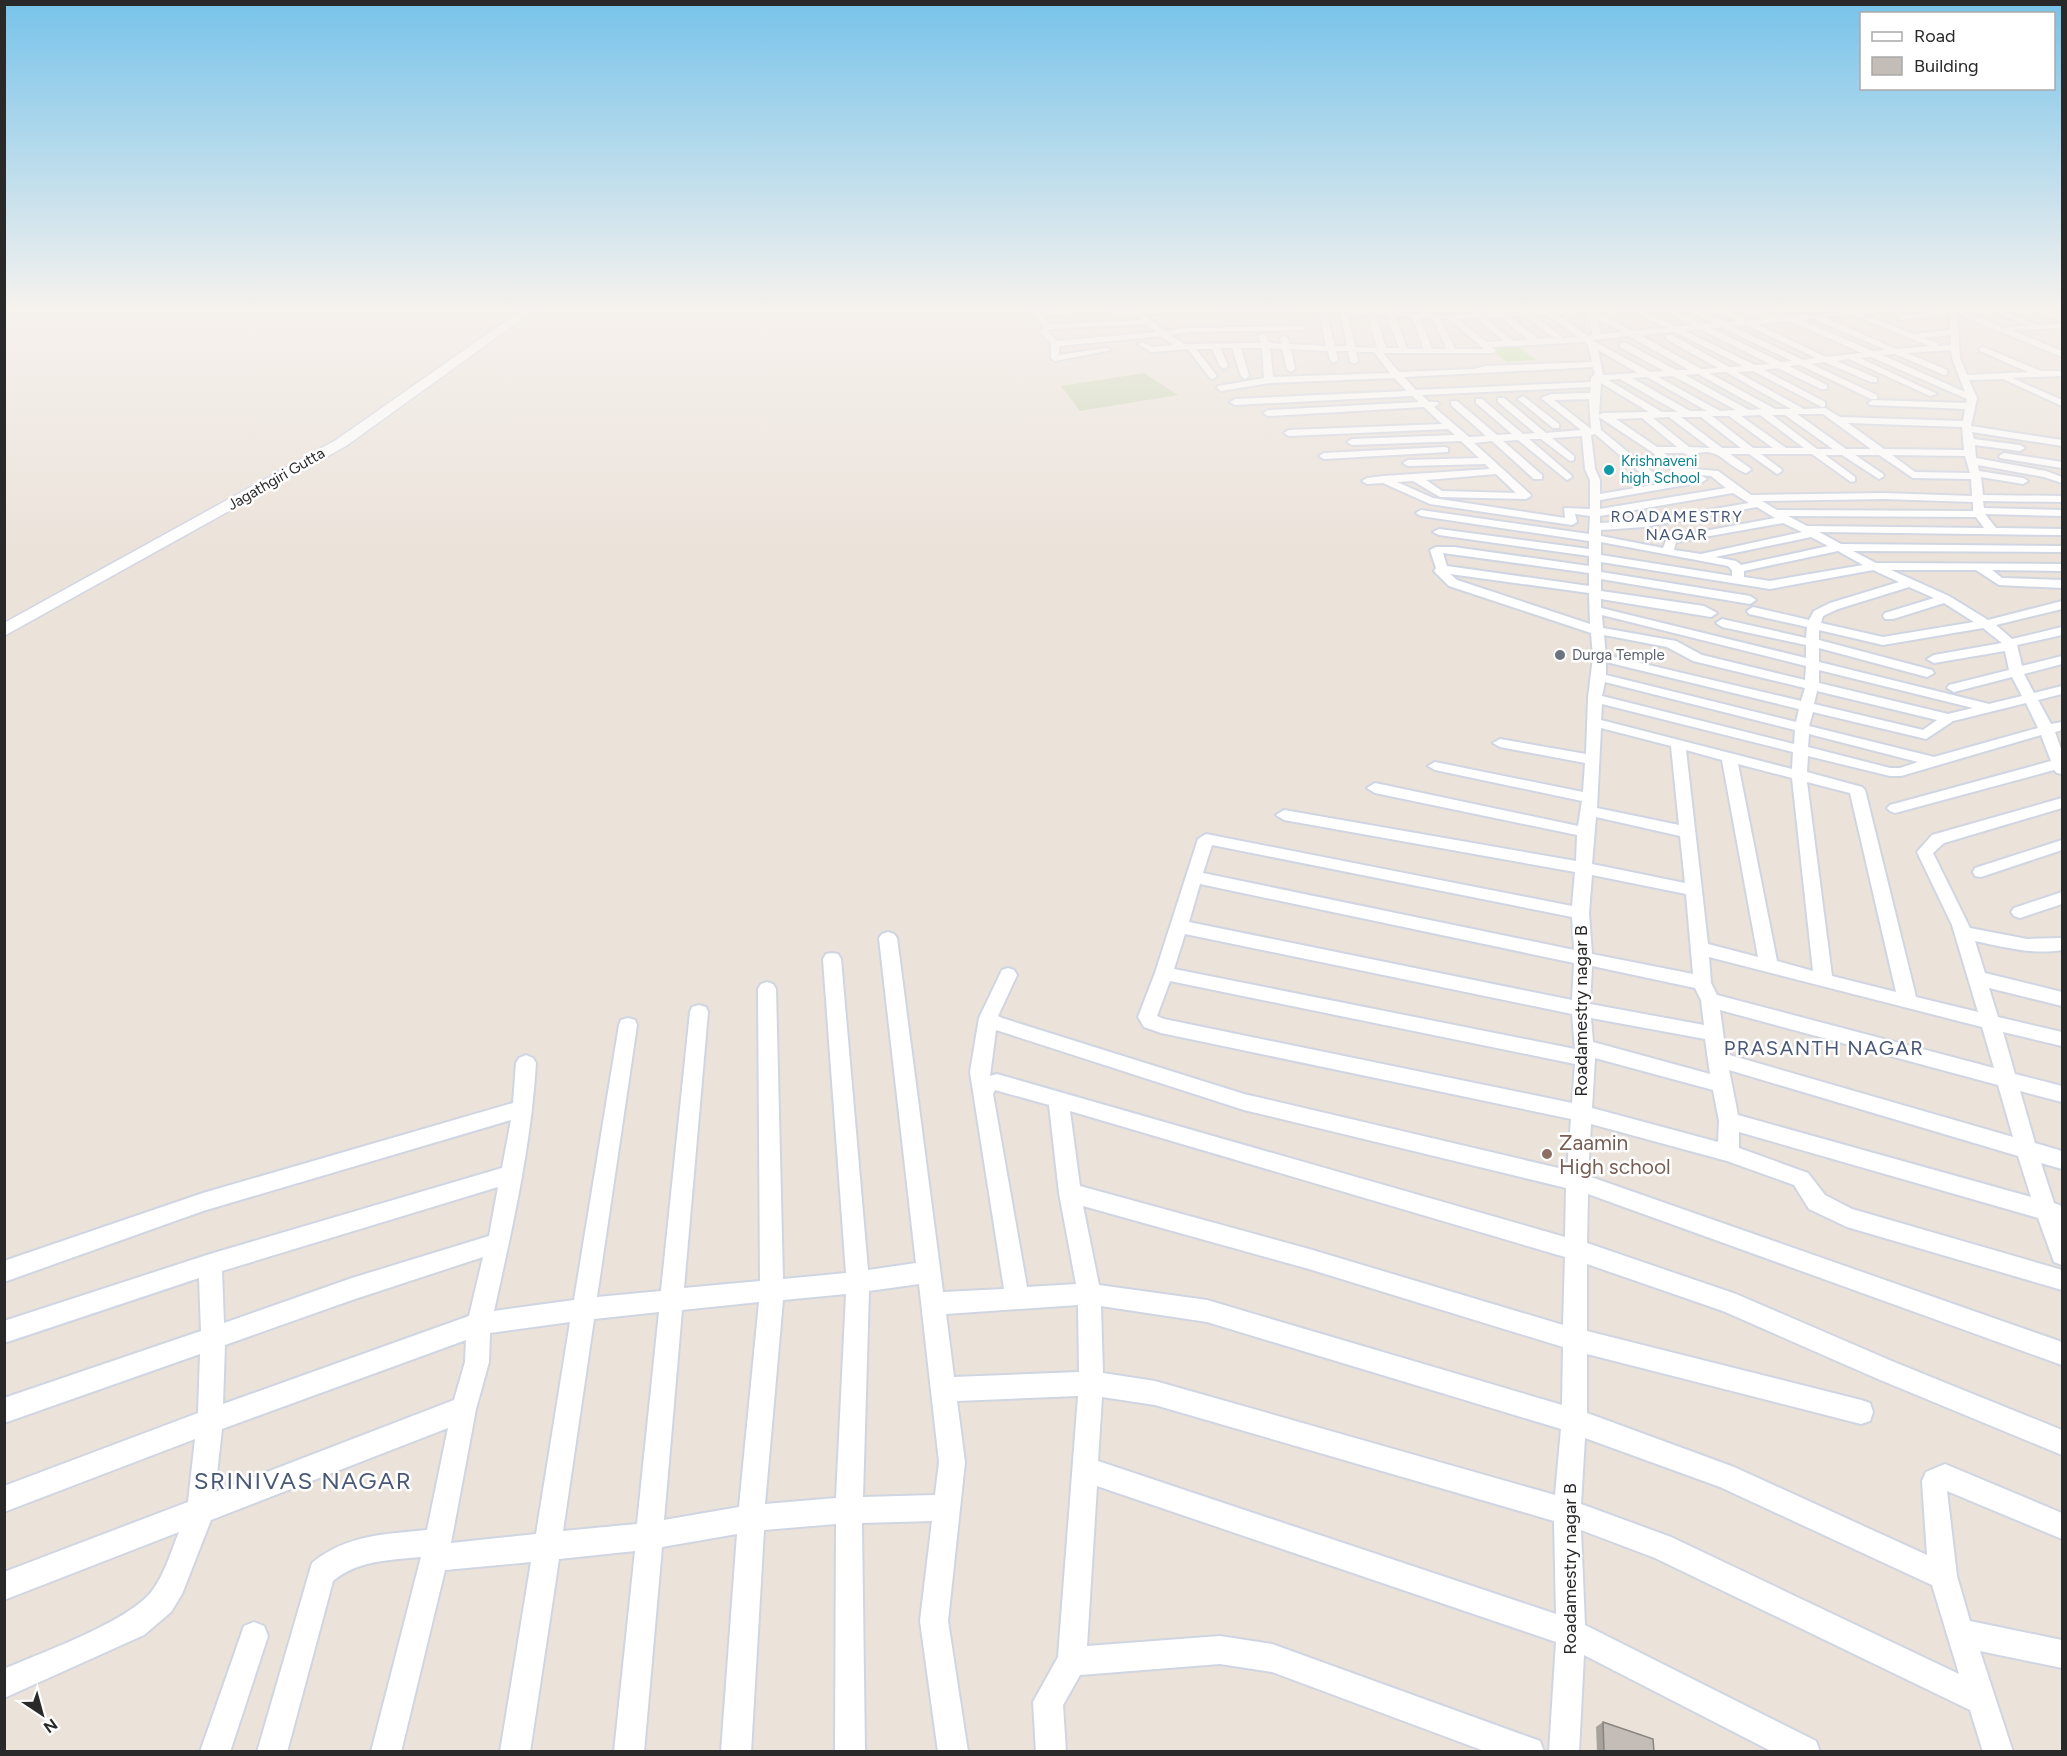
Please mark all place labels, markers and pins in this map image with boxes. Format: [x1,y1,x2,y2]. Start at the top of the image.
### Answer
place label: Krishnaveni high School [1621,452,1700,487]
marker: Krishnaveni high School [1602,463,1616,477]
place label: Durga Temple [1572,646,1665,664]
marker: Durga Temple [1553,648,1567,662]
place label: Zaamin High school [1559,1130,1671,1179]
marker: Zaamin High school [1540,1147,1554,1161]

